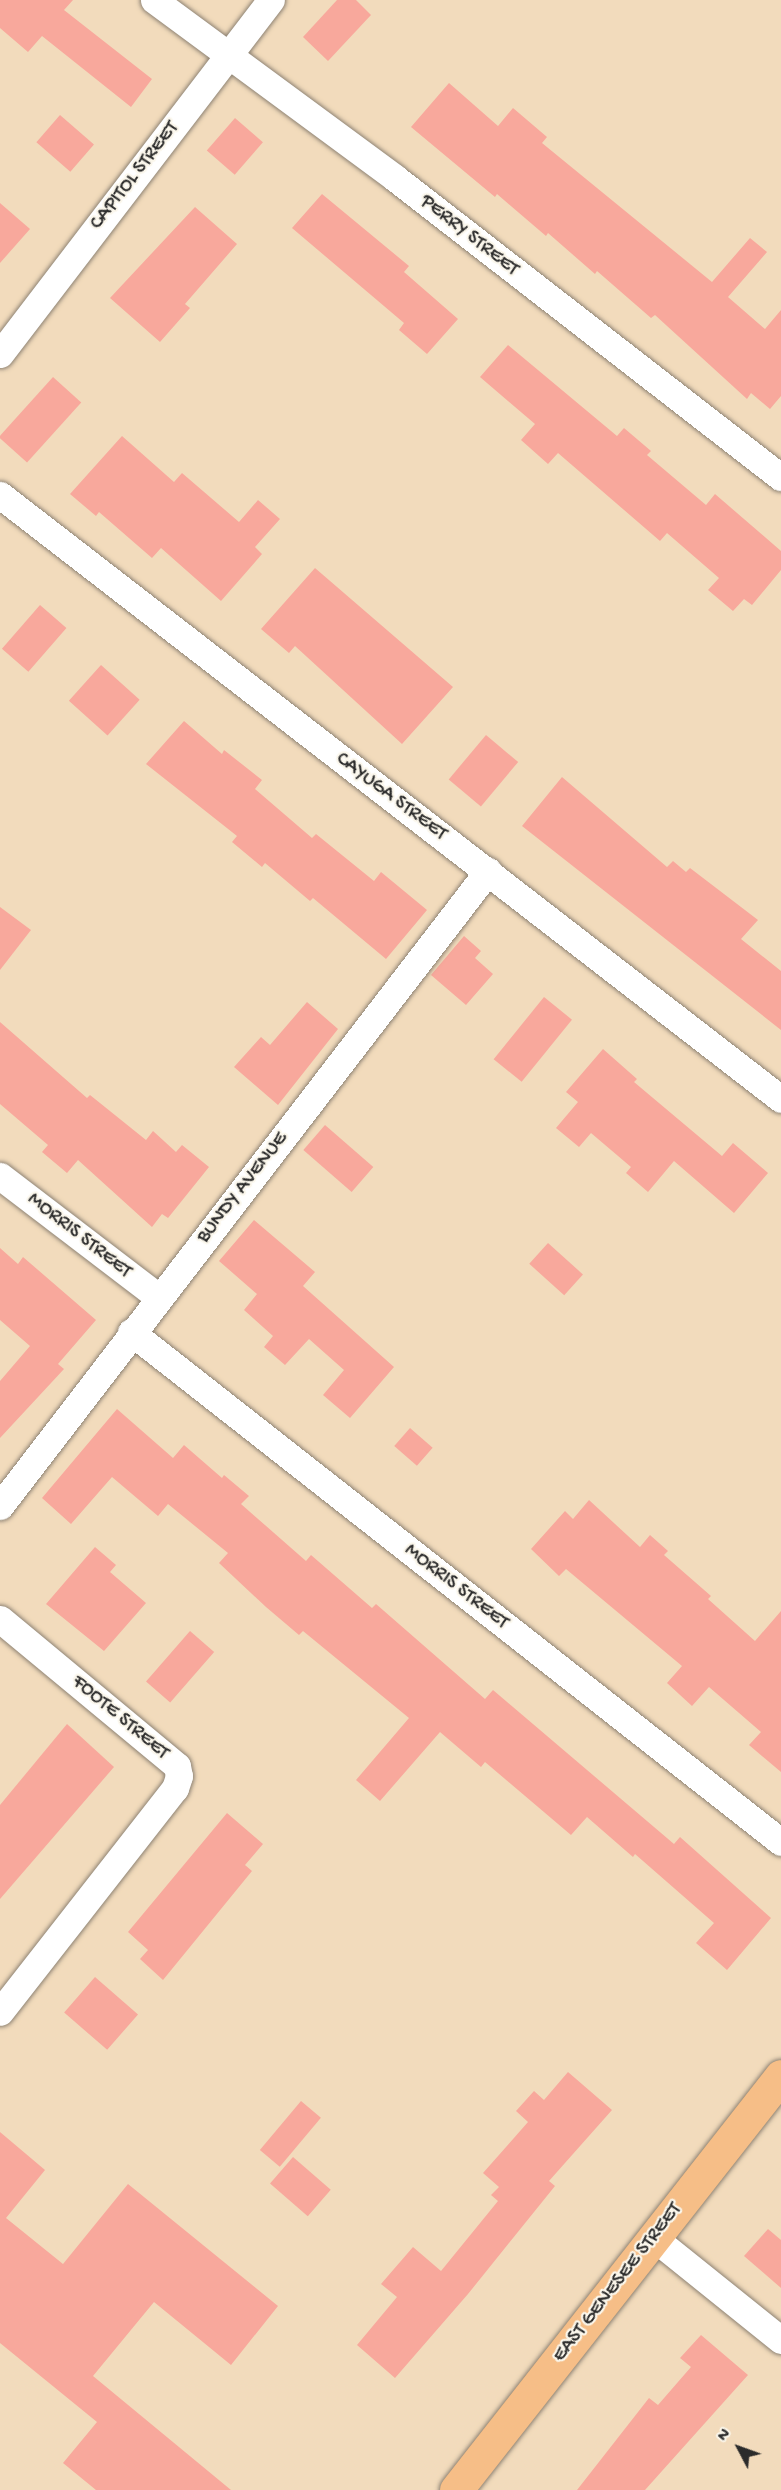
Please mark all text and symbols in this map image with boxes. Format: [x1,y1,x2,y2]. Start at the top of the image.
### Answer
street label: CAPITOL STREET [85,117,185,235]
street label: PERRY STREET [415,190,523,282]
street label: CAYUGA STREET [331,747,451,847]
street label: BUNDY AVENUE [192,1128,294,1248]
street label: MORRIS STREET [22,1188,136,1284]
street label: MORRIS STREET [399,1539,513,1635]
street label: FOOTE STREET [67,1670,173,1766]
street label: EAST GENESEE STREET [548,2199,688,2367]
north arrow [709,2418,769,2478]
text: N [714,2426,736,2446]

